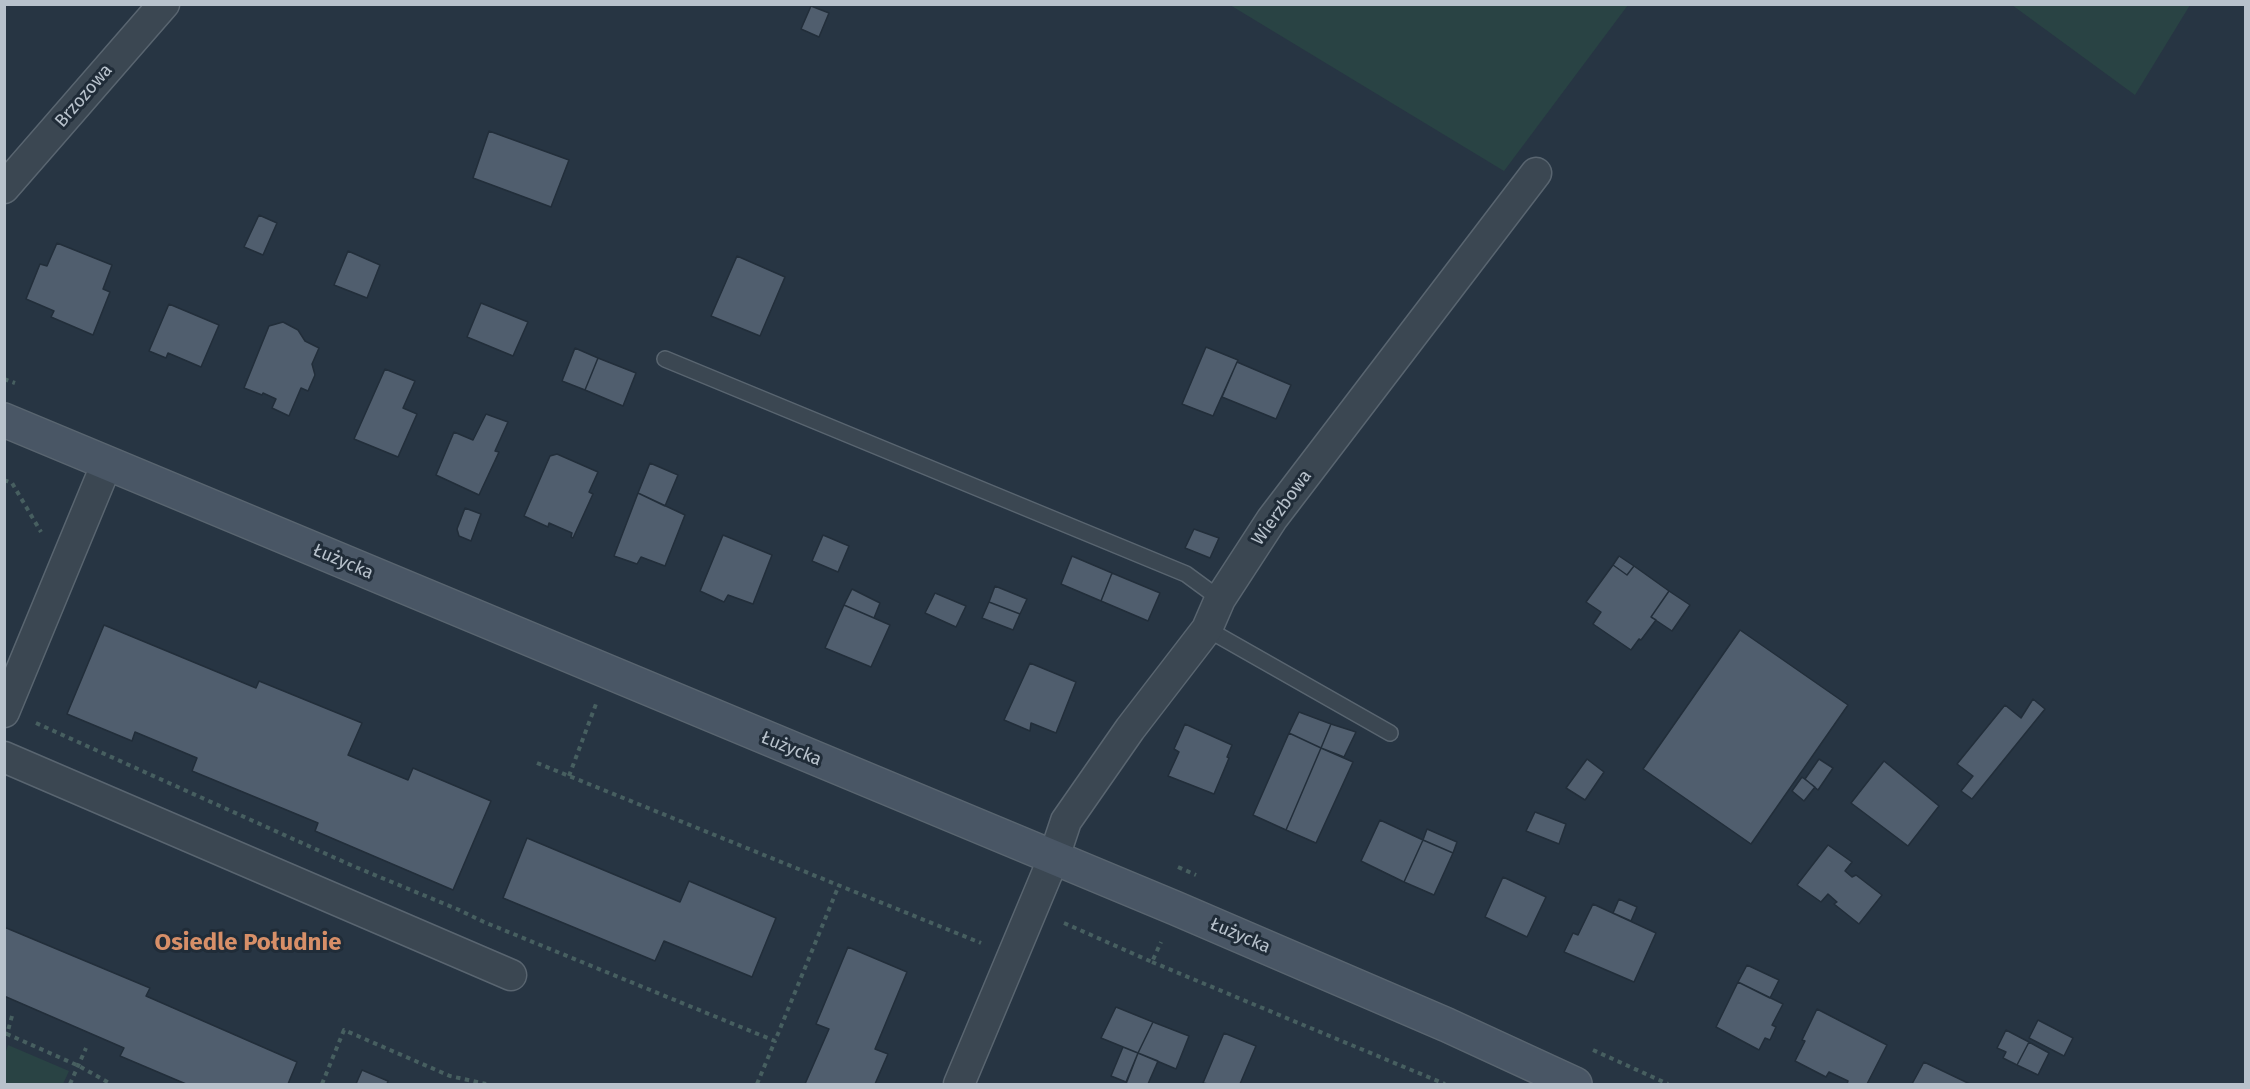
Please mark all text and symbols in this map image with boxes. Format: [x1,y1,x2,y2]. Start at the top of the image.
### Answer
street label: Brzozowa [51,60,117,132]
street label: Wierzbowa [1247,466,1317,550]
street label: Łużycka [310,540,376,584]
street label: Łużycka [758,727,824,771]
street label: Łużycka [1207,914,1273,958]
district label: Osiedle Południe [155,929,341,957]

